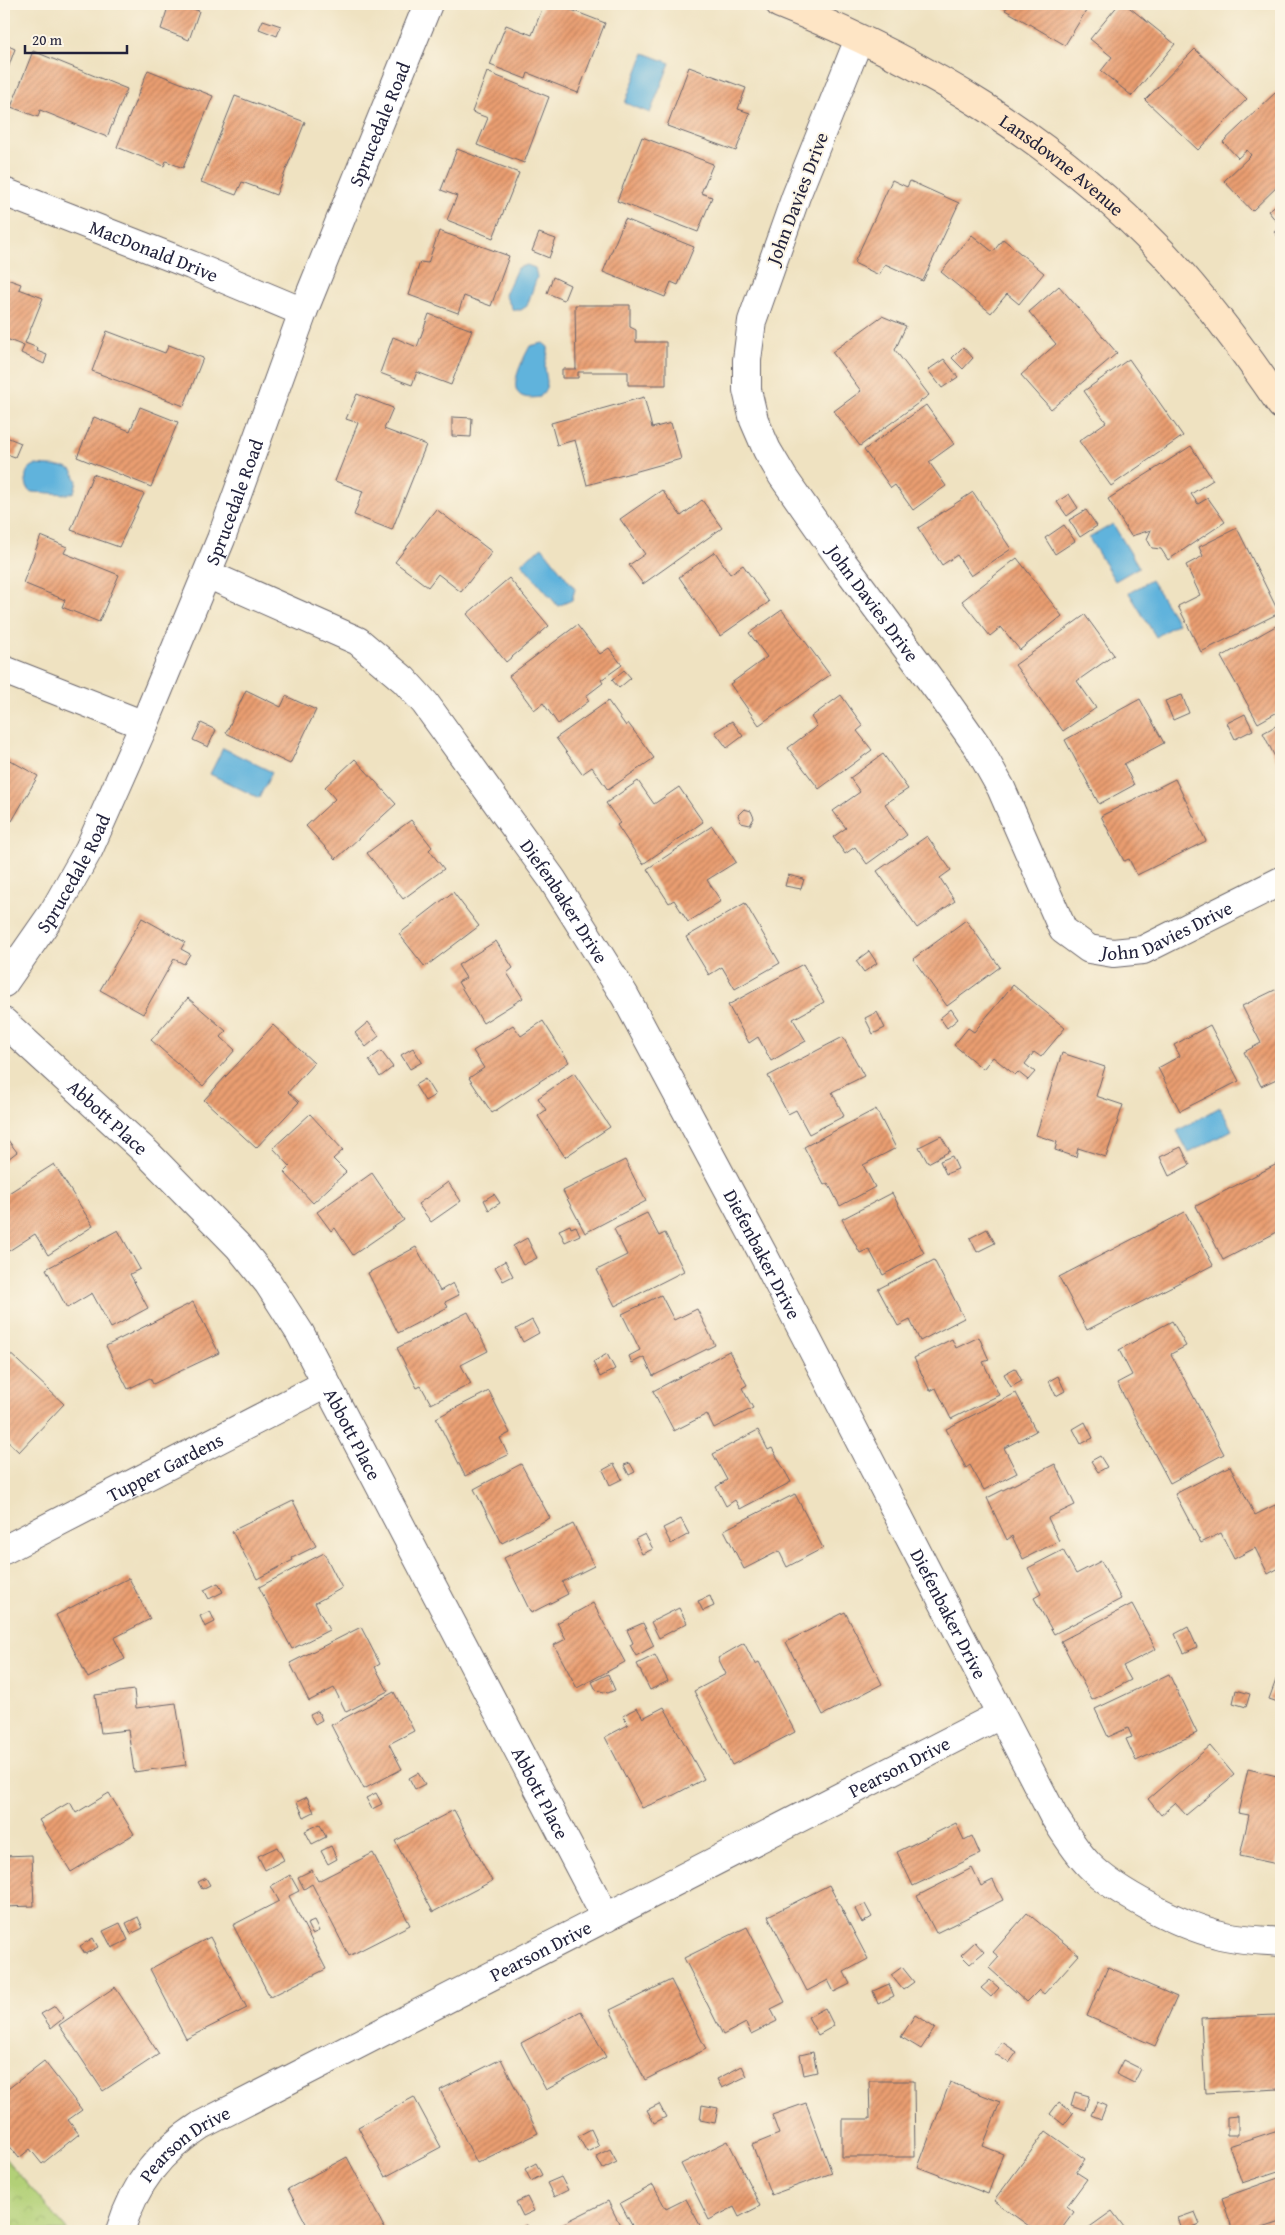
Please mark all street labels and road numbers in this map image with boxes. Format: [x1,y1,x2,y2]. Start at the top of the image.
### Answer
street label: Sprucedale Road [341,57,417,191]
street label: Lansdowne Avenue [994,107,1131,222]
street label: John Davies Drive [758,128,835,270]
street label: MacDonald Drive [85,213,223,289]
street label: Sprucedale Road [198,434,270,569]
street label: John Davies Drive [819,537,926,668]
street label: Sprucedale Road [29,808,117,939]
street label: Diefenbaker Drive [514,833,615,969]
street label: John Davies Drive [1098,894,1237,968]
street label: Abbott Place [61,1073,155,1162]
street label: Diefenbaker Drive [717,1184,808,1324]
street label: Abbott Place [317,1383,389,1485]
street label: Tupper Gardens [102,1425,228,1509]
street label: Diefenbaker Drive [904,1544,994,1684]
street label: Pearson Drive [843,1729,955,1805]
street label: Abbott Place [505,1742,576,1844]
street label: Pearson Drive [485,1913,596,1989]
street label: Pearson Drive [132,2098,235,2188]

